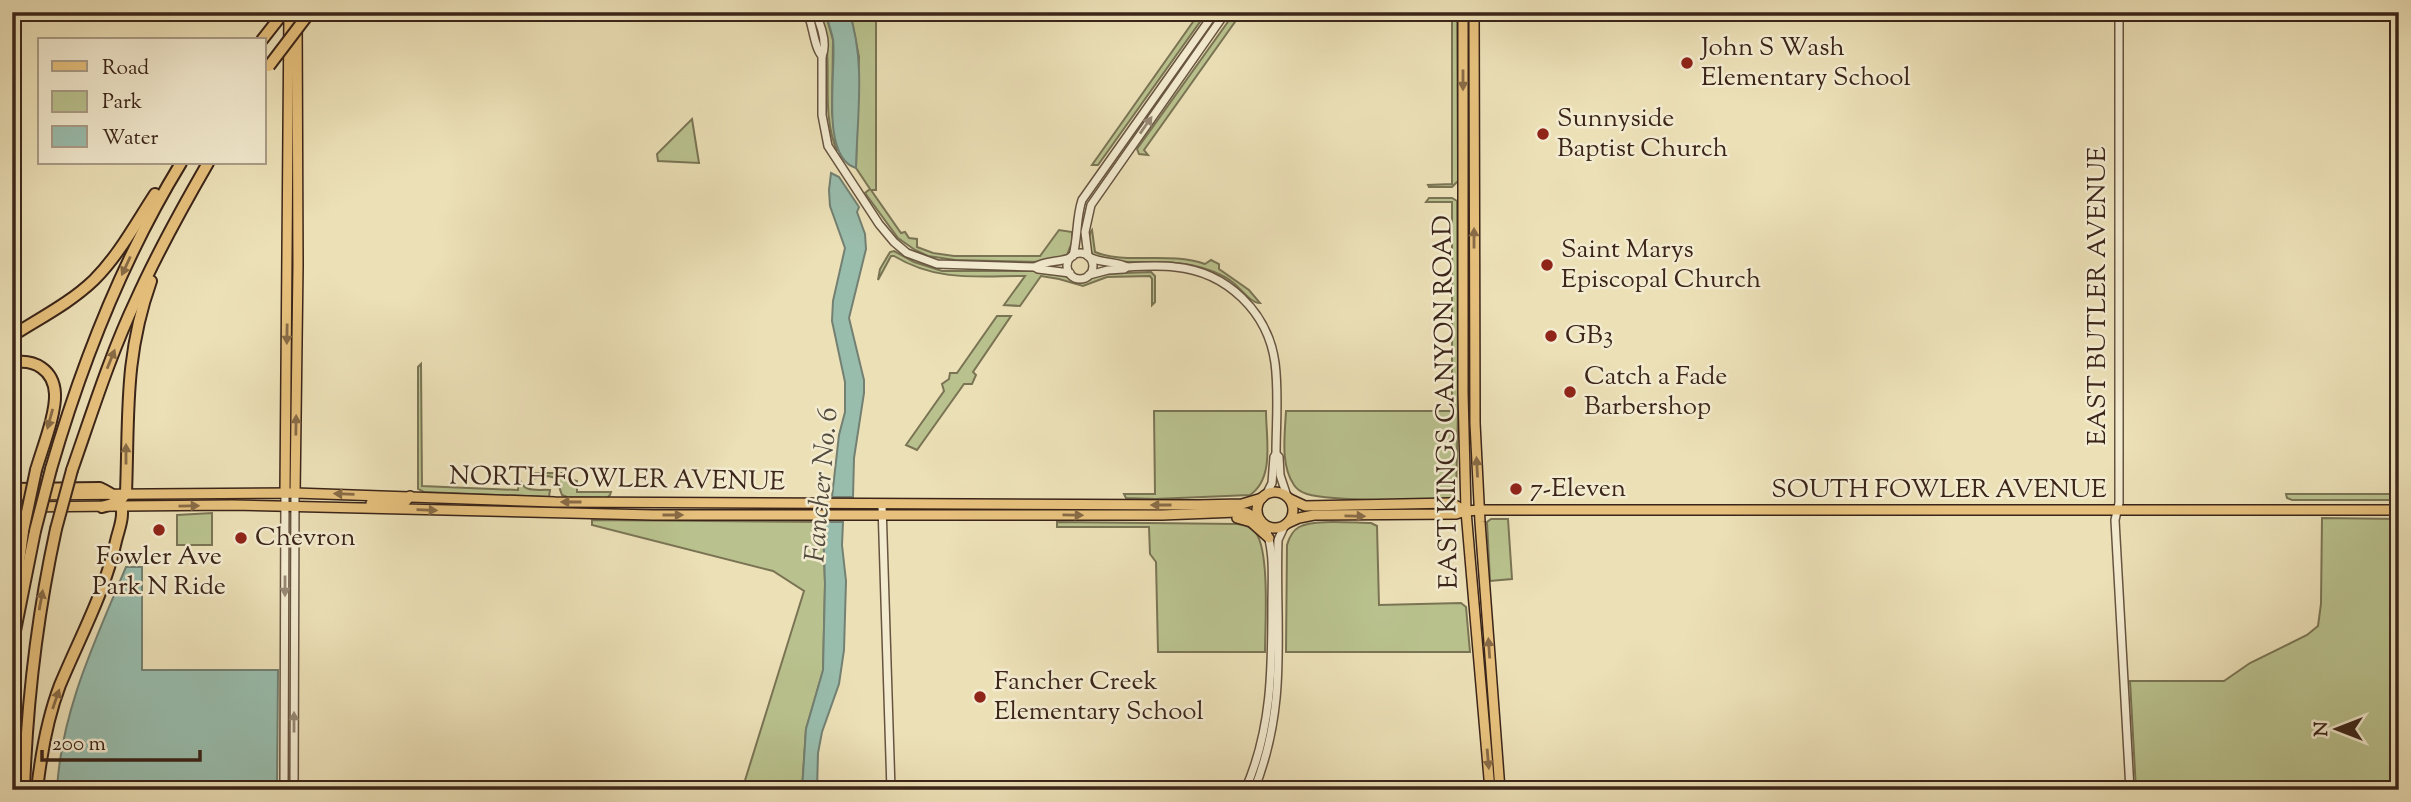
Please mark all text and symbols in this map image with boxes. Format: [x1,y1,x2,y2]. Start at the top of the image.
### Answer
place label: John S Wash Elementary School [1699,30,1911,97]
legend [38,38,266,164]
text: Road [102,54,149,84]
marker: John S Wash Elementary School [1679,55,1695,71]
one-way arrow [1457,70,1469,92]
text: Park [102,88,143,118]
place label: Sunnyside Baptist Church [1557,101,1728,168]
one-way arrow [1139,116,1153,134]
text: Water [102,124,159,154]
marker: Sunnyside Baptist Church [1535,126,1551,142]
street label: EAST BUTLER AVENUE [2080,146,2117,445]
street label: EAST KINGS CANYON ROAD [1425,215,1469,589]
one-way arrow [1468,227,1480,249]
place label: Saint Marys Episcopal Church [1561,232,1761,299]
one-way arrow [120,256,132,276]
marker: Saint Marys Episcopal Church [1539,257,1555,273]
place label: GB3 [1565,318,1613,355]
one-way arrow [281,323,292,345]
marker: GB3 [1543,328,1559,344]
one-way arrow [105,349,116,370]
place label: Catch a Fade Barbershop [1584,359,1727,426]
marker: Catch a Fade Barbershop [1562,384,1578,400]
water label: Fancher No. 6 [796,406,850,564]
one-way arrow [44,408,55,430]
one-way arrow [290,413,302,435]
one-way arrow [120,442,132,464]
one-way arrow [1471,455,1482,477]
street label: NORTH FOWLER AVENUE [449,459,786,501]
place label: 7-Eleven [1530,471,1626,508]
street label: SOUTH FOWLER AVENUE [1771,472,2107,509]
marker: 7-Eleven [1508,481,1524,497]
one-way arrow [333,488,355,500]
one-way arrow [560,496,582,508]
one-way arrow [1150,499,1172,511]
one-way arrow [178,500,200,512]
one-way arrow [416,504,438,515]
one-way arrow [662,509,684,521]
one-way arrow [1062,509,1084,521]
one-way arrow [1344,510,1366,522]
place label: Chevron [255,520,356,557]
marker: Fowler Ave Park N Ride [151,522,167,538]
marker: Chevron [233,530,249,546]
place label: Fowler Ave Park N Ride [92,539,226,606]
one-way arrow [279,575,291,597]
one-way arrow [36,589,47,611]
one-way arrow [1483,637,1494,659]
place label: Fancher Creek Elementary School [994,664,1204,731]
one-way arrow [51,689,61,710]
marker: Fancher Creek Elementary School [972,689,988,705]
north arrow [2302,694,2372,764]
one-way arrow [288,710,300,732]
scale bar [42,718,200,762]
text: N [2309,721,2336,737]
text: 200 m [52,730,106,760]
one-way arrow [1483,748,1494,770]

